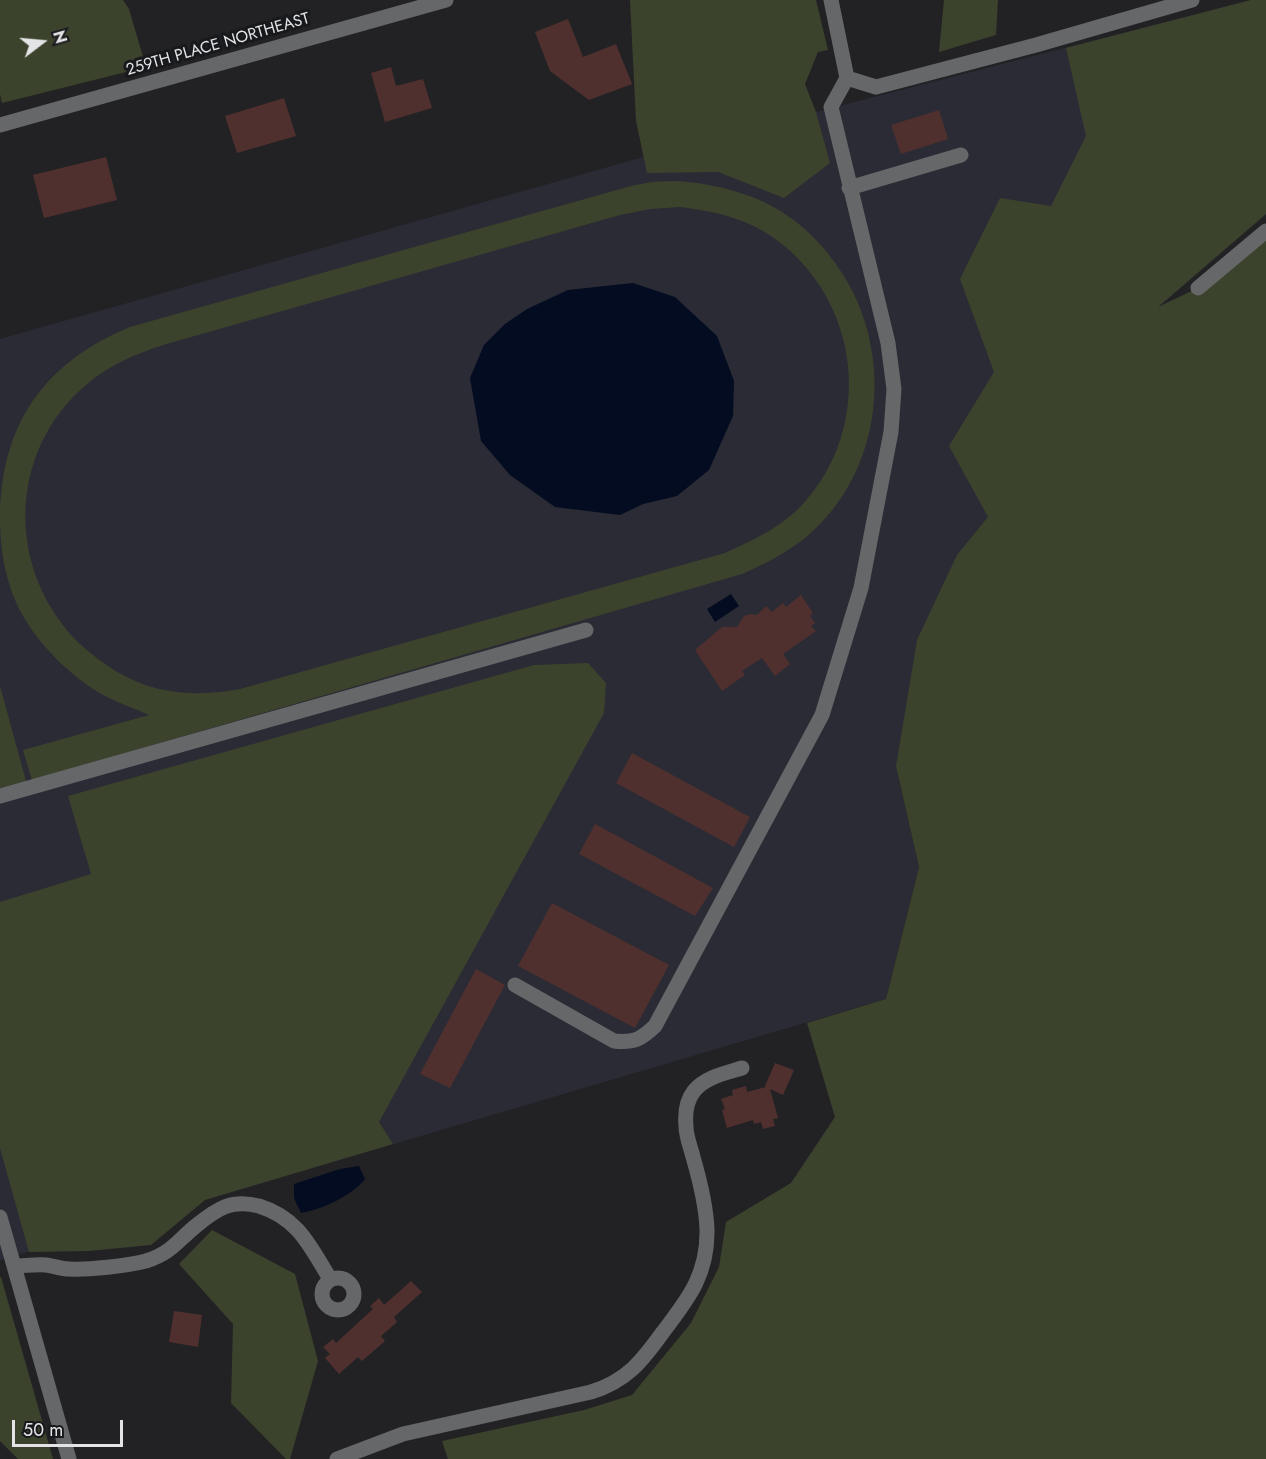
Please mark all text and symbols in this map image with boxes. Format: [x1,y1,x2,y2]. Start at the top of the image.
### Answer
street label: 259TH PLACE NORTHEAST [124,10,312,80]
north arrow [12,12,72,72]
text: N [47,28,73,46]
scale bar [15,1408,126,1446]
text: 50 m [23,1417,63,1443]

